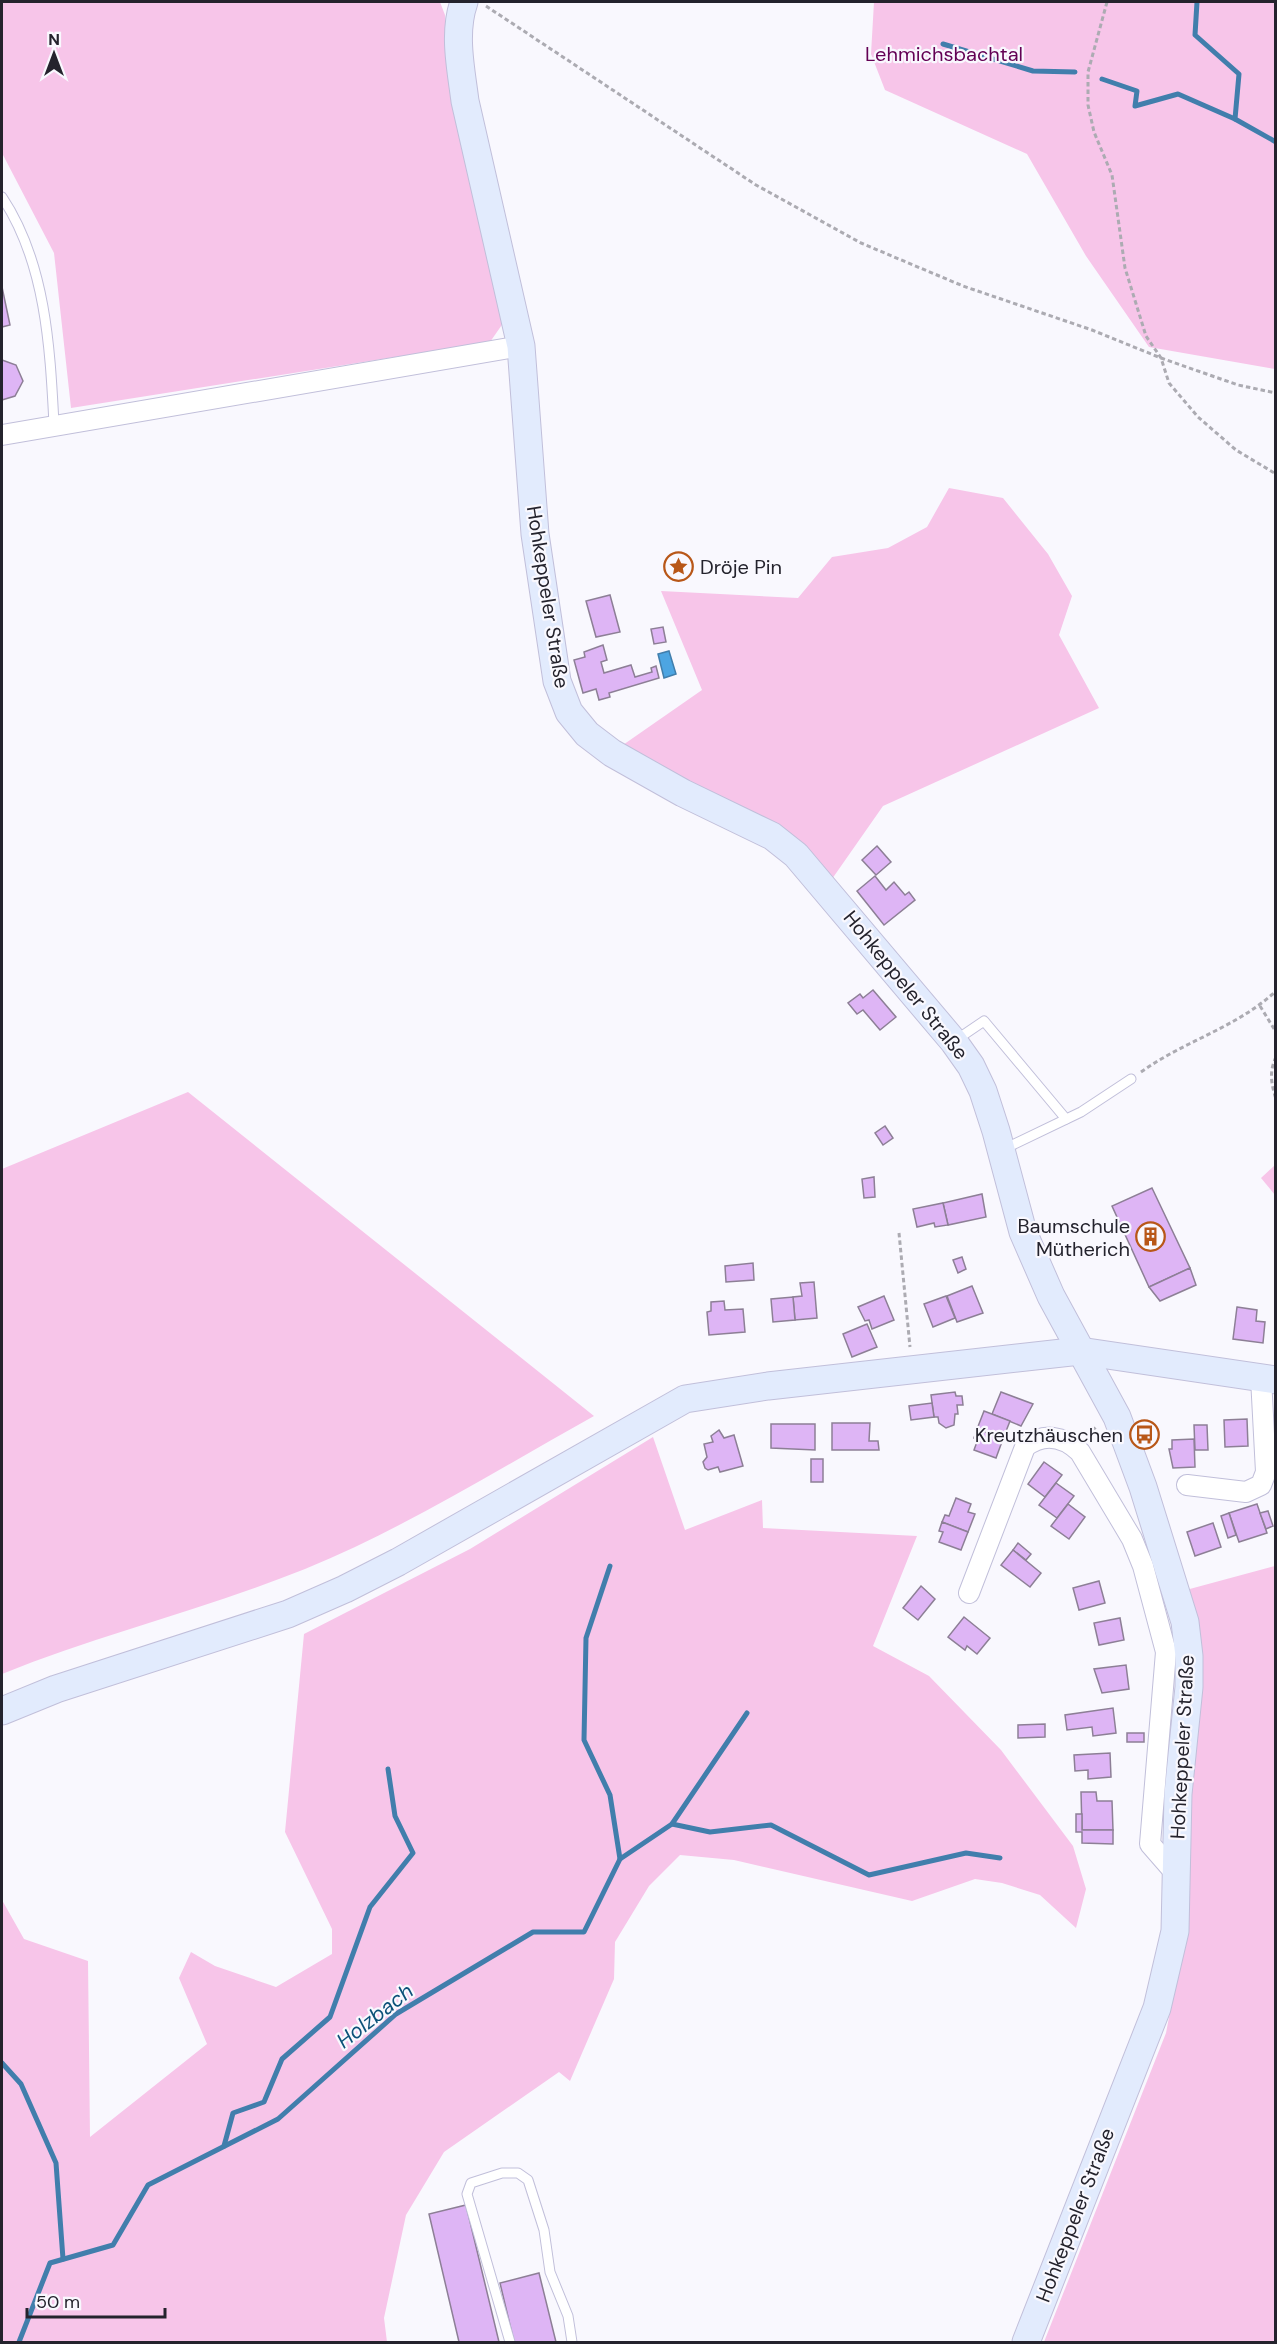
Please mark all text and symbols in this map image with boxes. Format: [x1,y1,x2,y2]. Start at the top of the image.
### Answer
north arrow [24,24,84,84]
text: N [48,29,60,50]
park label: Lehmichsbachtal [865,41,1023,67]
street label: Hohkeppeler Straße [521,504,575,690]
place icon: Dröje Pin [663,551,695,583]
place label: Dröje Pin [700,554,782,580]
street label: Hohkeppeler Straße [838,905,974,1065]
place label: Baumschule Mütherich [1018,1213,1130,1262]
building icon: Baumschule Mütherich [1135,1221,1167,1253]
bus stop icon: Kreutzhäuschen [1128,1419,1160,1451]
place label: Kreutzhäuschen [975,1422,1123,1448]
street label: Hohkeppeler Straße [1164,1654,1200,1840]
water label: Holzbach [331,1977,419,2055]
street label: Hohkeppeler Straße [1030,2124,1120,2306]
scale bar [27,2281,165,2319]
text: 50 m [36,2290,80,2314]

